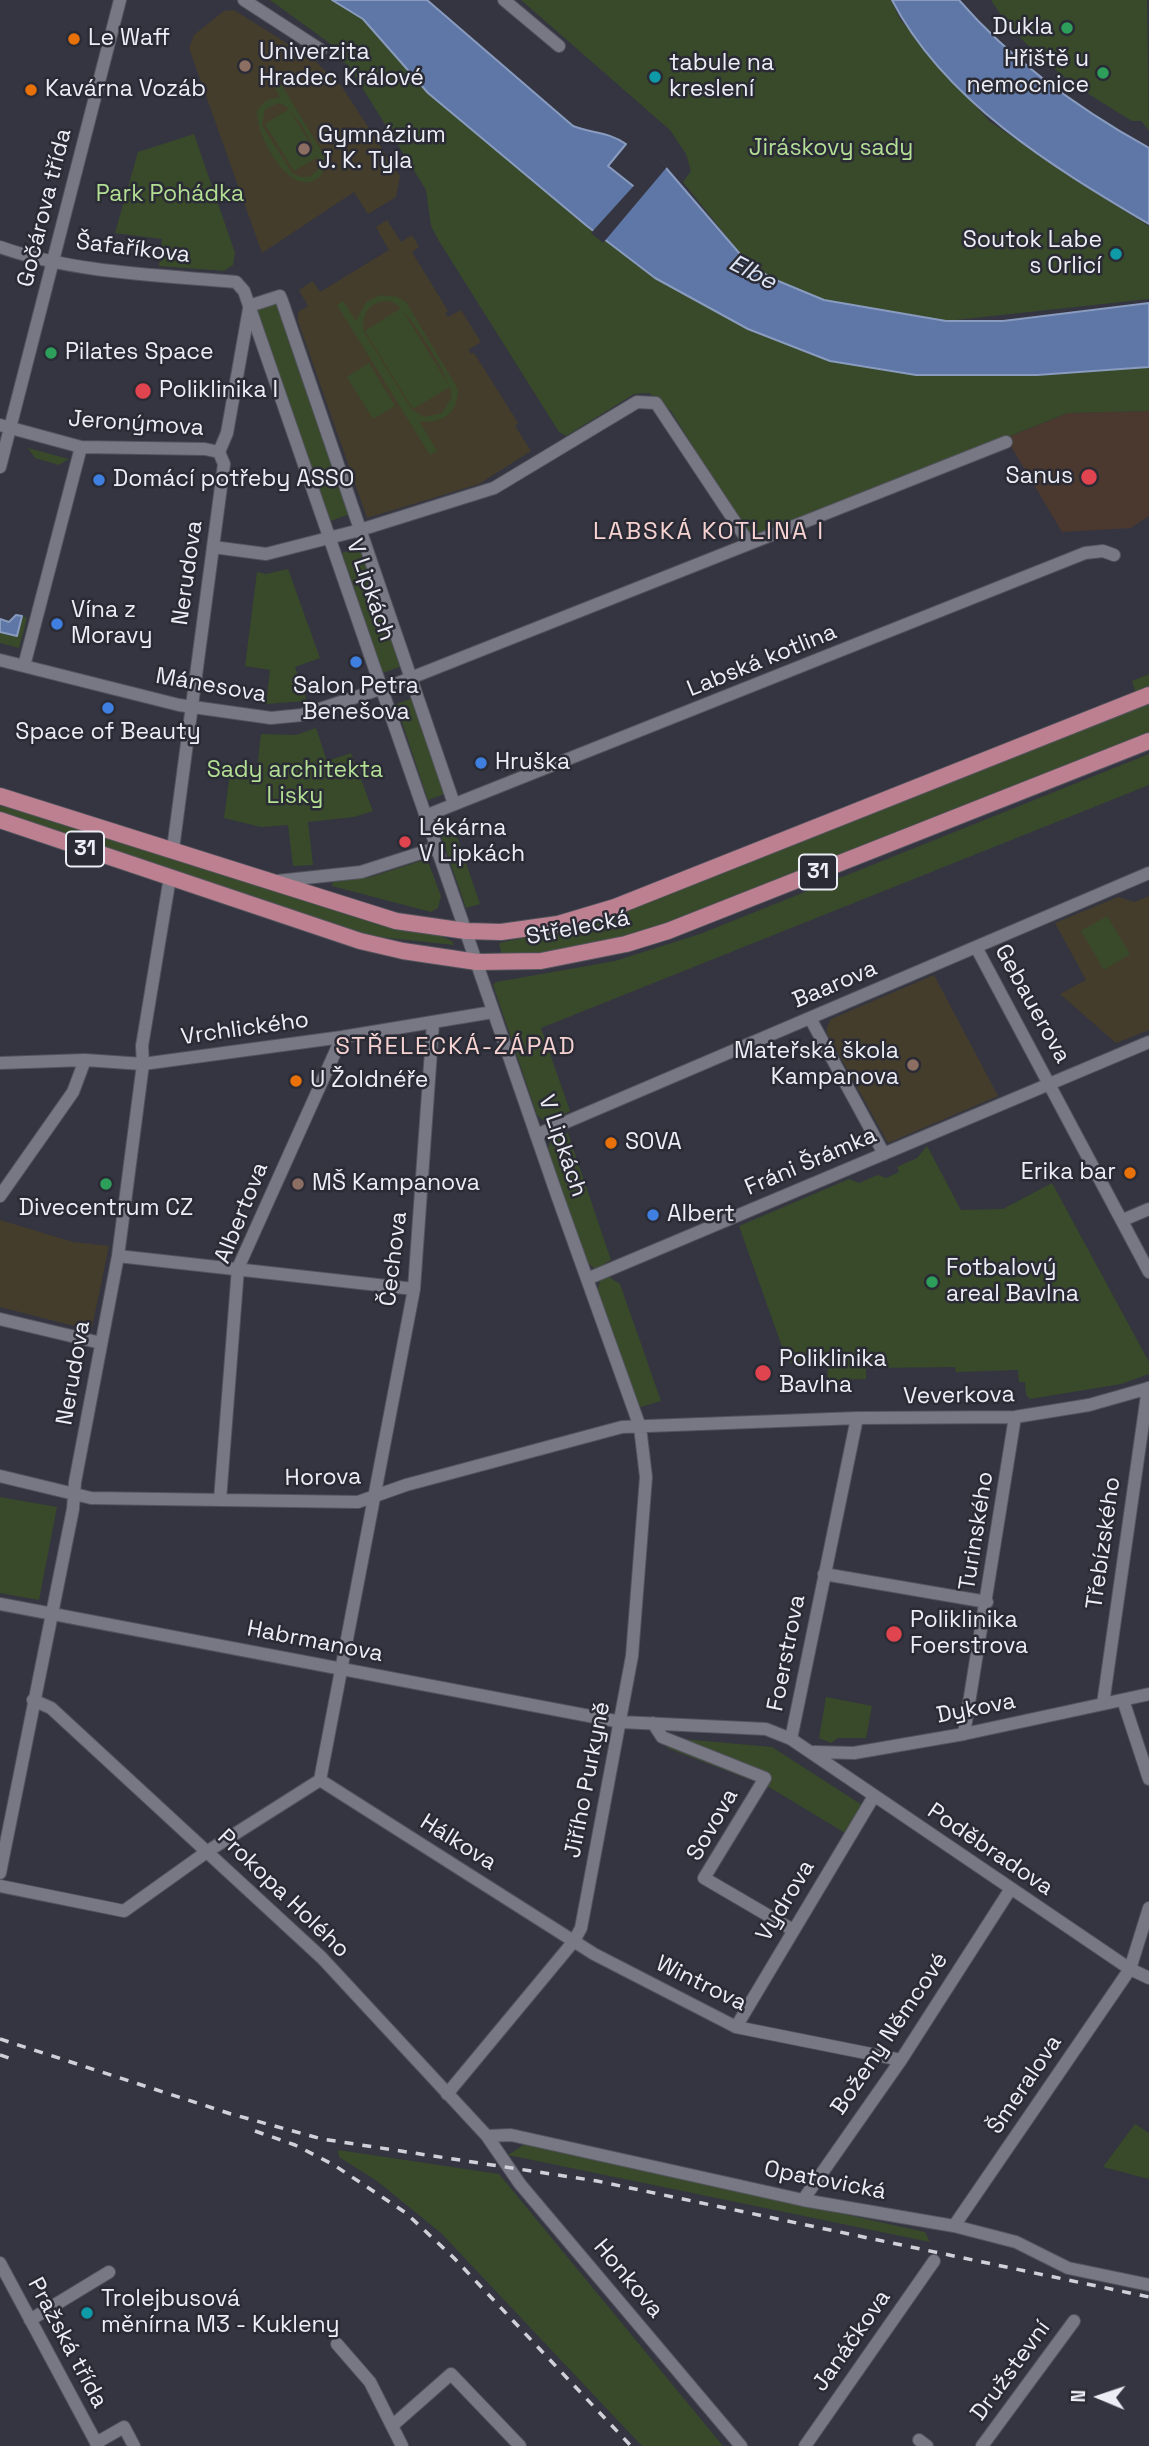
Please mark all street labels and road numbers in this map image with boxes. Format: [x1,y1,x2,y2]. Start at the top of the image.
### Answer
street label: Gočárova třída [12,126,78,290]
street label: Šafaříkova [74,228,192,270]
street label: Jeronýmova [67,405,205,443]
street label: Nerudova [167,519,209,627]
street label: V Lipkách [340,535,400,645]
street label: Labská kotlina [683,618,841,704]
street label: Mánesova [153,663,269,709]
road number: 31 [66,832,104,866]
road number: 31 [799,854,837,890]
street label: Střelecká [524,904,632,952]
street label: Gebauerova [988,940,1076,1068]
street label: Baarova [789,955,881,1015]
street label: Vrchlického [179,1006,311,1052]
street label: V Lipkách [532,1091,592,1201]
street label: Fráni Šrámka [741,1122,881,1202]
street label: Albertova [209,1159,275,1267]
street label: Čechova [374,1210,414,1308]
street label: Nerudova [51,1319,97,1427]
street label: Veverkova [903,1381,1015,1411]
street label: Horova [284,1464,362,1492]
street label: Turinského [954,1470,1000,1592]
street label: Třebízského [1081,1475,1127,1611]
street label: Foerstrova [762,1592,812,1714]
street label: Habrmanova [245,1615,385,1669]
street label: Dykova [934,1688,1018,1730]
street label: Jiřího Purkyně [559,1700,617,1860]
street label: Sovova [681,1784,745,1866]
street label: Poděbradova [922,1798,1058,1902]
street label: Hálkova [415,1809,501,1877]
street label: Prokopa Holého [211,1824,355,1964]
street label: Vydrova [751,1855,821,1947]
street label: Boženy Němcové [825,1948,955,2120]
street label: Wintrova [651,1950,751,2018]
street label: Šmeralova [982,2030,1068,2140]
street label: Opatovická [762,2156,888,2206]
street label: Honkova [587,2234,669,2324]
street label: Pražská třída [21,2273,113,2413]
street label: Janáčkova [807,2285,897,2397]
street label: Družstevní [965,2315,1057,2427]

